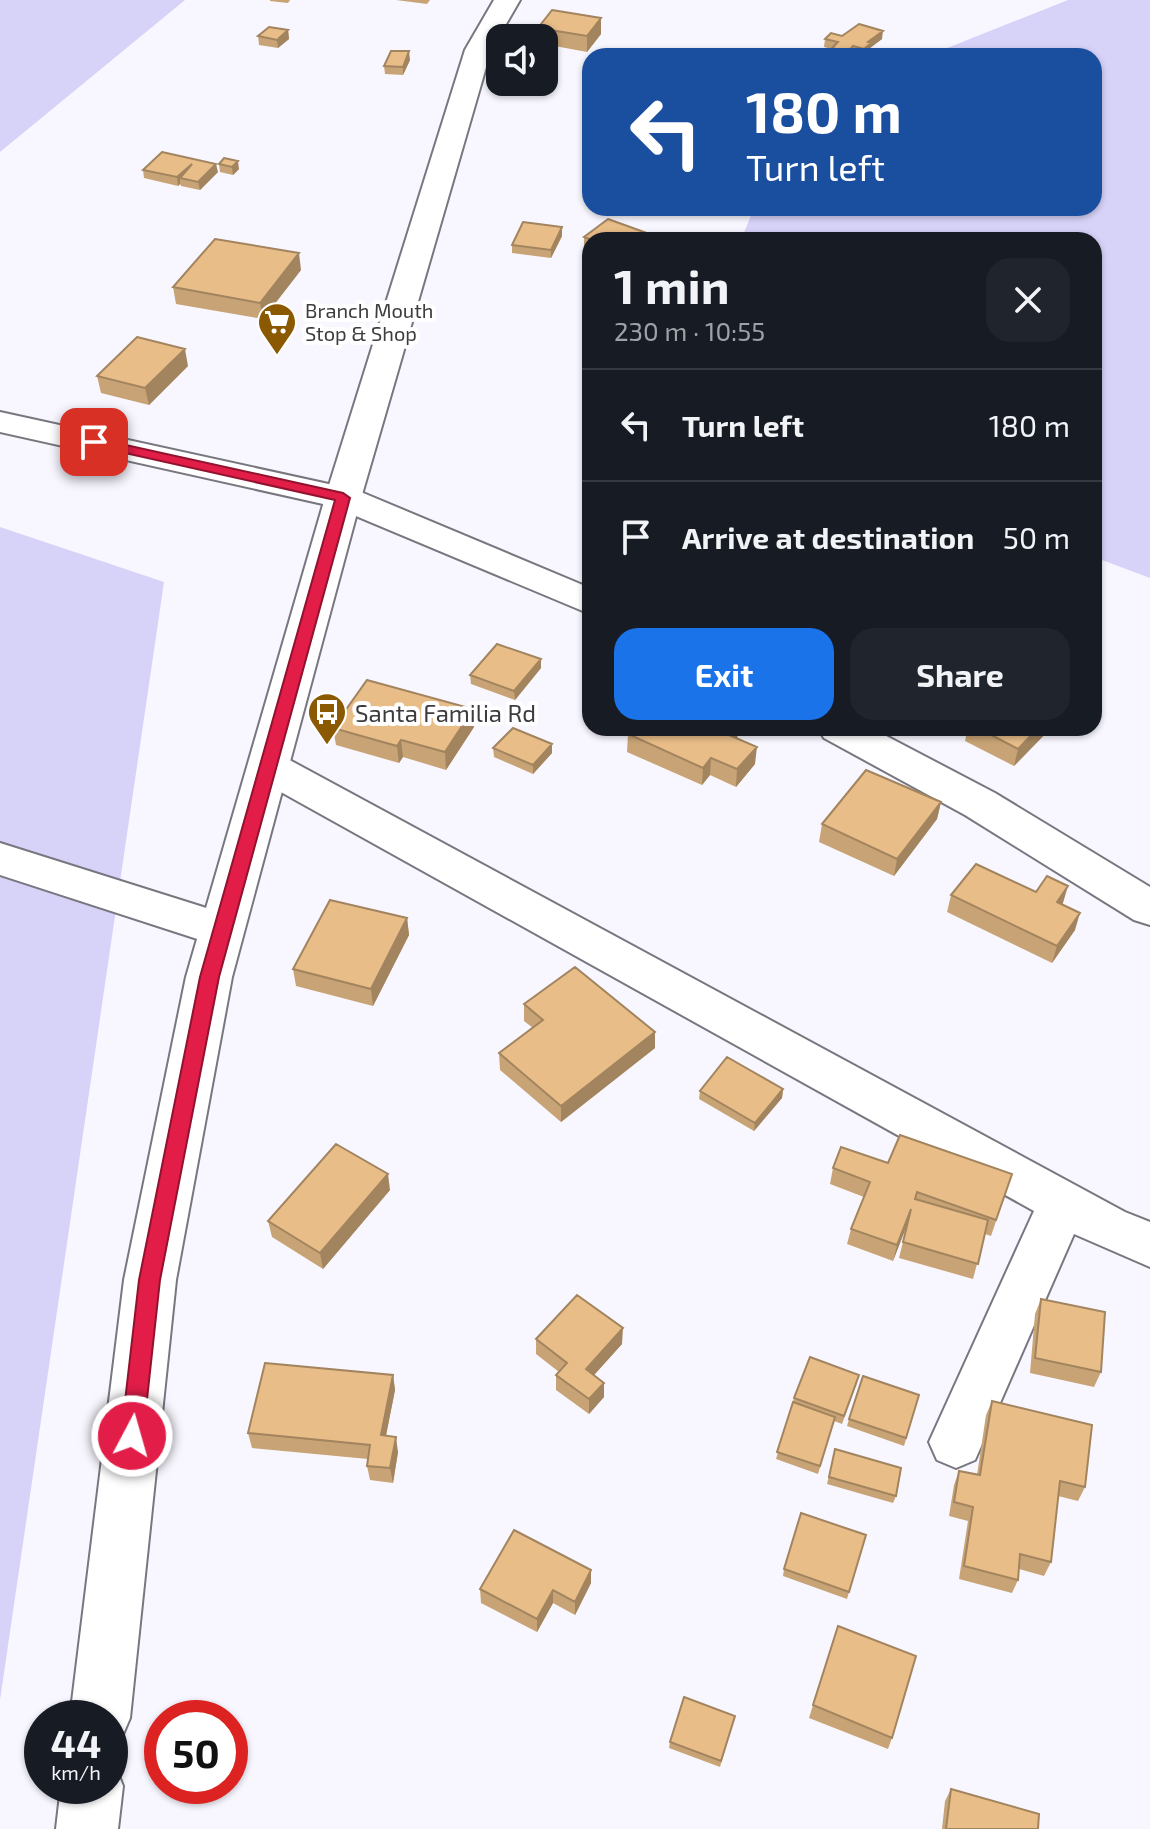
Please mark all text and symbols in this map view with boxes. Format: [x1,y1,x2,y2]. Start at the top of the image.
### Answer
map controls [486,24,558,96]
button: sound [486,24,558,96]
text: 180 m [746,77,902,144]
icon: left [614,80,718,184]
text: Turn left [746,145,885,188]
text: 1 min [614,256,730,314]
button: close [986,258,1070,342]
place label: Branch Mouth Stop & Shop [305,298,433,345]
supermarket icon: Branch Mouth Stop & Shop [256,301,298,356]
text: 230 m · 10:55 [614,315,765,346]
icon: left [614,403,658,447]
text: Turn left [682,407,804,443]
text: 180 m [989,407,1070,443]
pin [60,408,128,476]
icon: arrive [72,420,116,464]
icon: arrive [614,515,658,559]
text: Arrive at destination [682,519,974,555]
text: 50 m [1003,519,1070,555]
button: Exit [614,628,834,720]
button: Share [850,628,1070,720]
bus stop icon: Santa Familia Rd [306,691,348,746]
place label: Santa Familia Rd [355,698,536,727]
position arrow [90,1394,174,1478]
speed limit sign: 50 [144,1700,248,1804]
text: 44 [51,1718,101,1766]
text: km/h [51,1760,101,1784]

